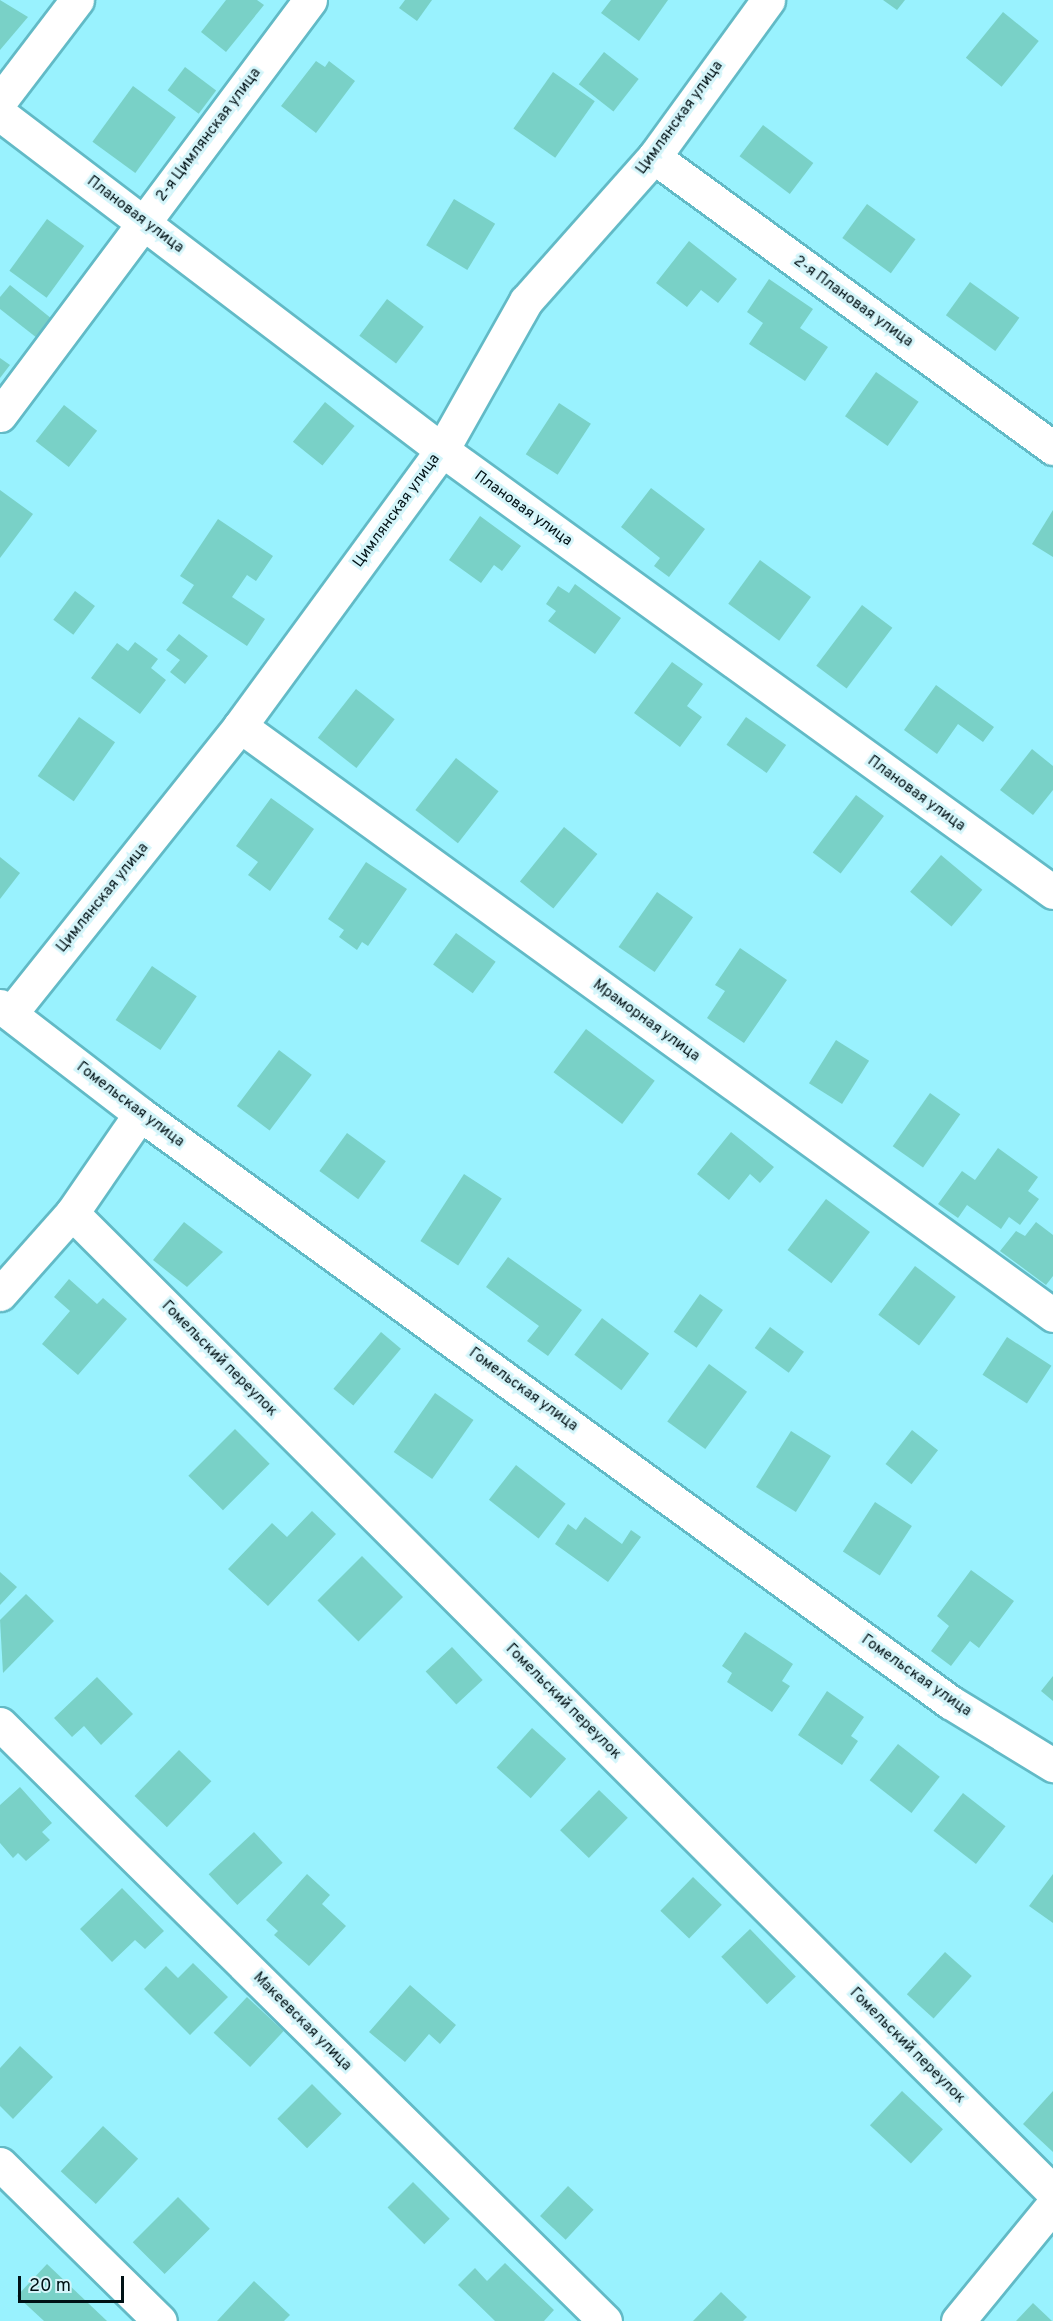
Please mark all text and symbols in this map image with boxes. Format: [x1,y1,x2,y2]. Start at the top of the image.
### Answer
street label: Цимлянская улица [633,58,727,178]
street label: 2-я Цимлянская улица [153,65,265,205]
street label: Плановая улица [83,173,187,257]
street label: 2-я Плановая улица [790,253,916,351]
street label: Цимлянская улица [350,451,444,571]
street label: Плановая улица [471,467,575,551]
street label: Плановая улица [864,752,968,836]
street label: Цимлянская улица [53,840,153,956]
street label: Мраморная улица [589,976,703,1066]
street label: Гомельская улица [73,1059,187,1151]
street label: Гомельский переулок [157,1297,281,1421]
street label: Гомельская улица [465,1344,581,1436]
street label: Гомельская улица [857,1631,975,1721]
street label: Гомельский переулок [501,1640,625,1764]
street label: Макеевская улица [249,1969,355,2075]
street label: Гомельский переулок [845,1984,969,2108]
scale bar [21,2264,128,2302]
text: 20 m [29,2275,71,2298]

